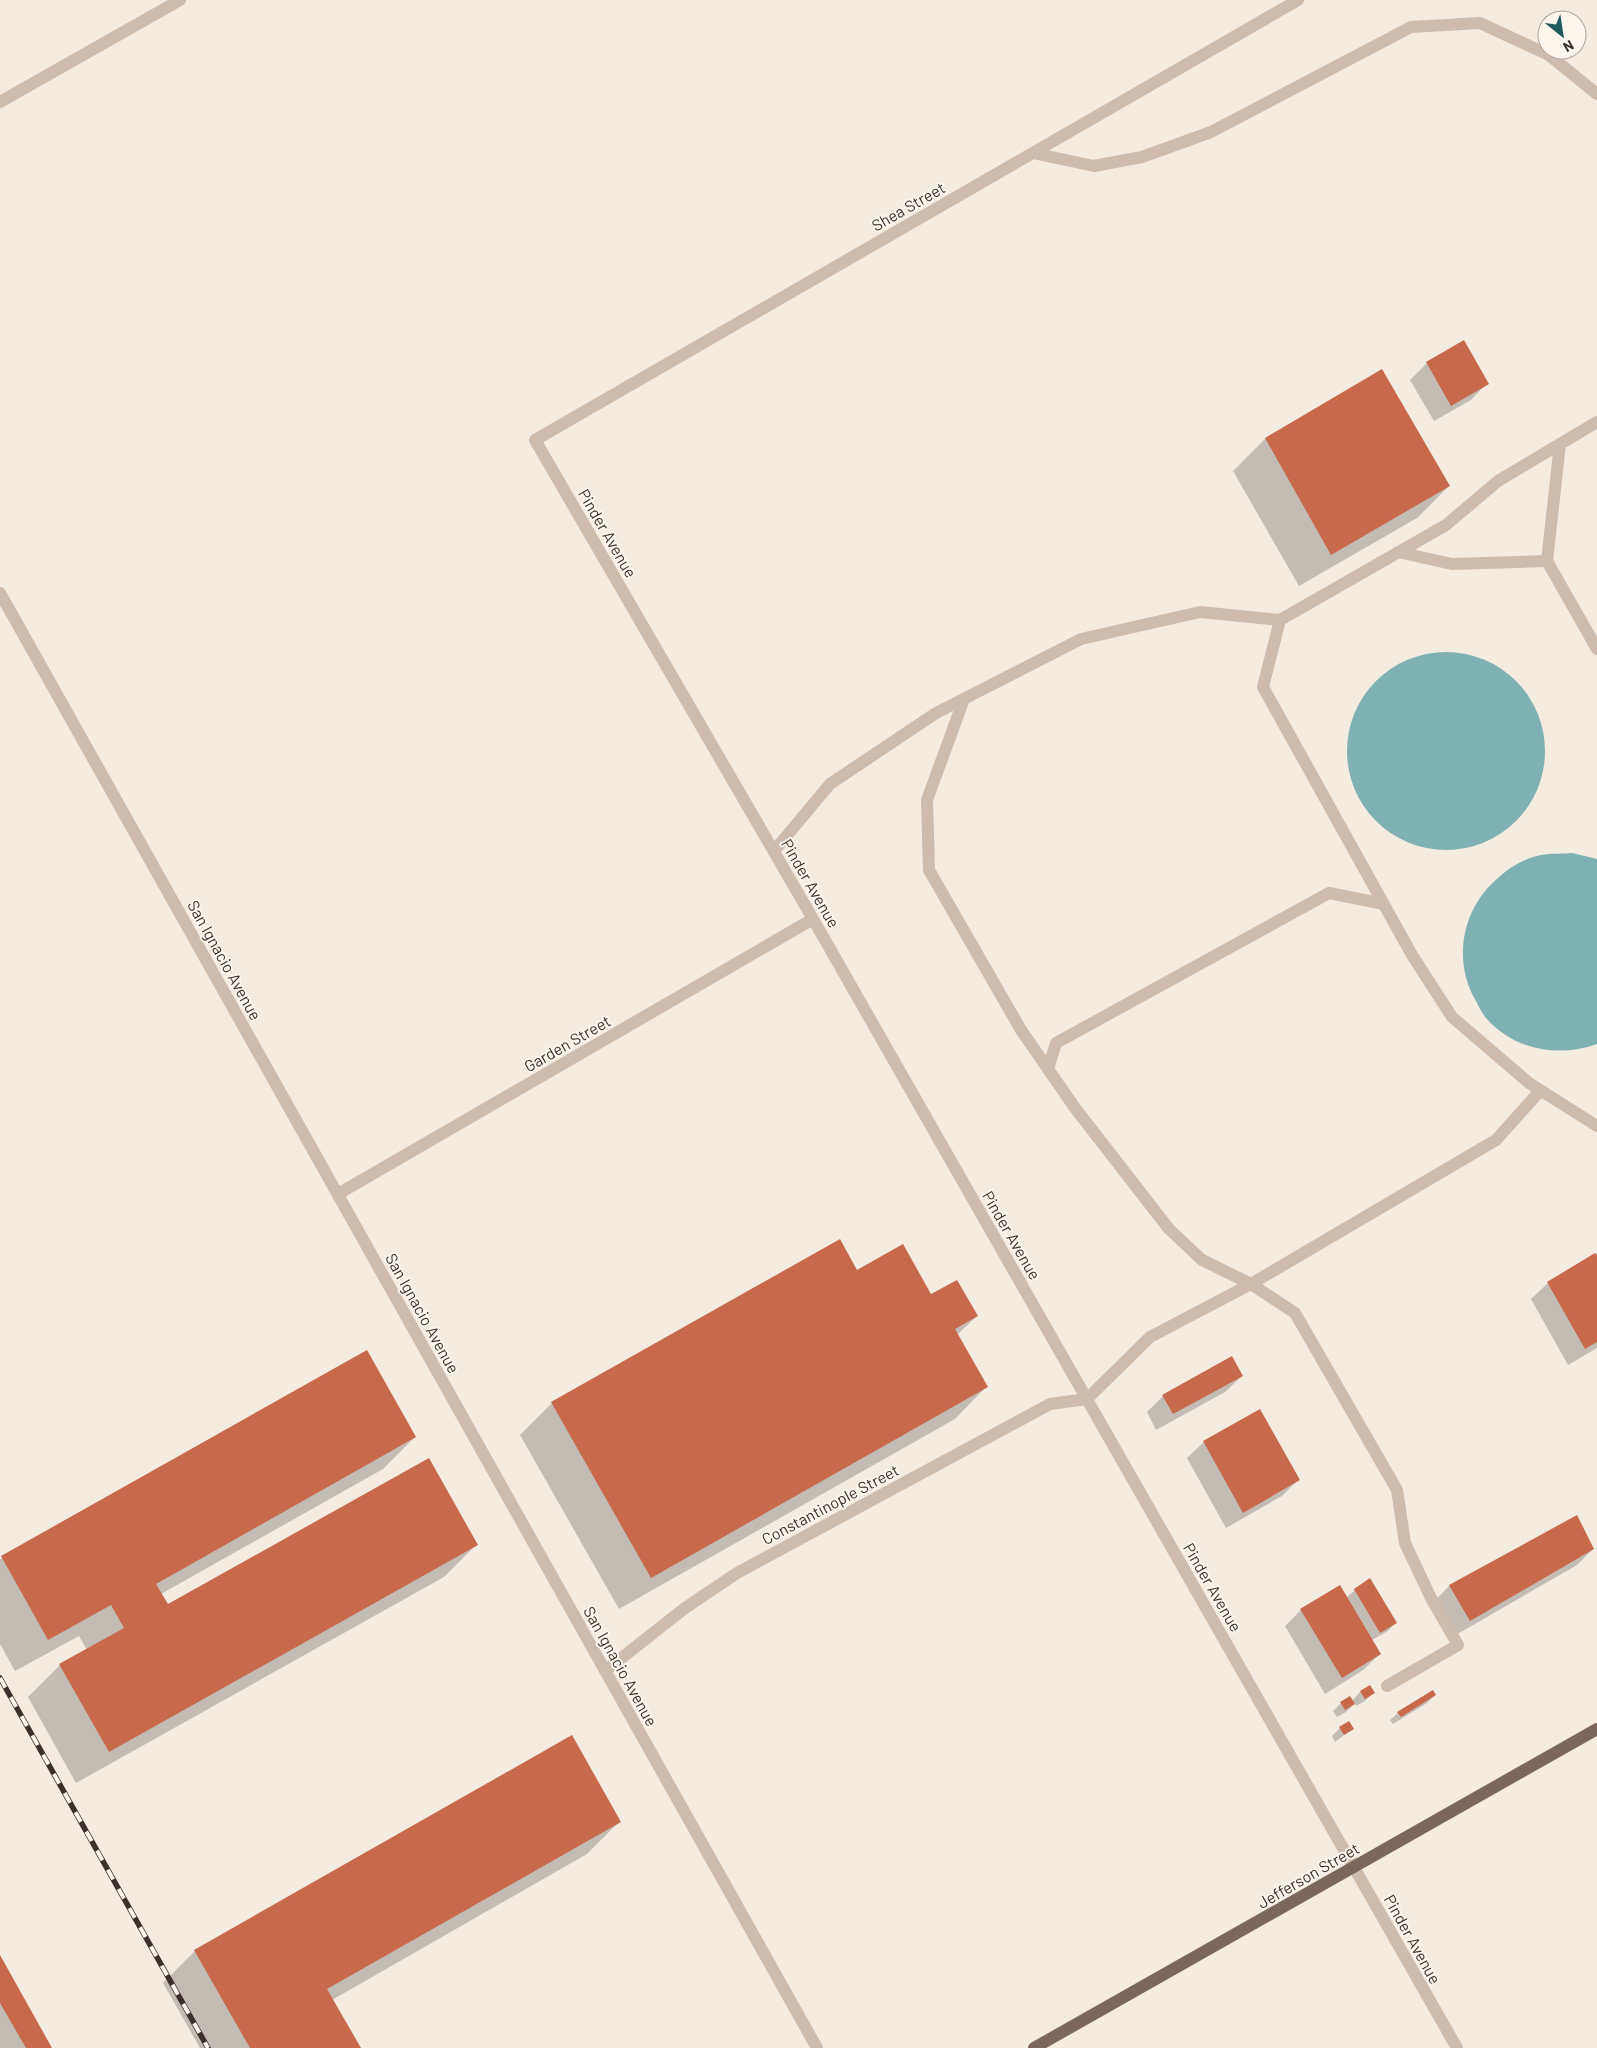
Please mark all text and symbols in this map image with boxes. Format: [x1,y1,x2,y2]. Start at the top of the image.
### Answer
north arrow [1537,10,1587,60]
text: N [1560,37,1577,56]
street label: Shea Street [868,177,948,235]
street label: Pinder Avenue [575,485,641,581]
street label: Pinder Avenue [778,835,844,931]
street label: San Ignacio Avenue [184,897,266,1023]
street label: Garden Street [521,1011,613,1075]
street label: Pinder Avenue [979,1187,1045,1283]
street label: San Ignacio Avenue [382,1250,464,1376]
street label: Constantinople Street [758,1460,902,1548]
street label: Pinder Avenue [1180,1539,1246,1635]
street label: San Ignacio Avenue [580,1603,662,1729]
street label: Jefferson Street [1254,1838,1362,1912]
street label: Pinder Avenue [1381,1891,1445,1987]

